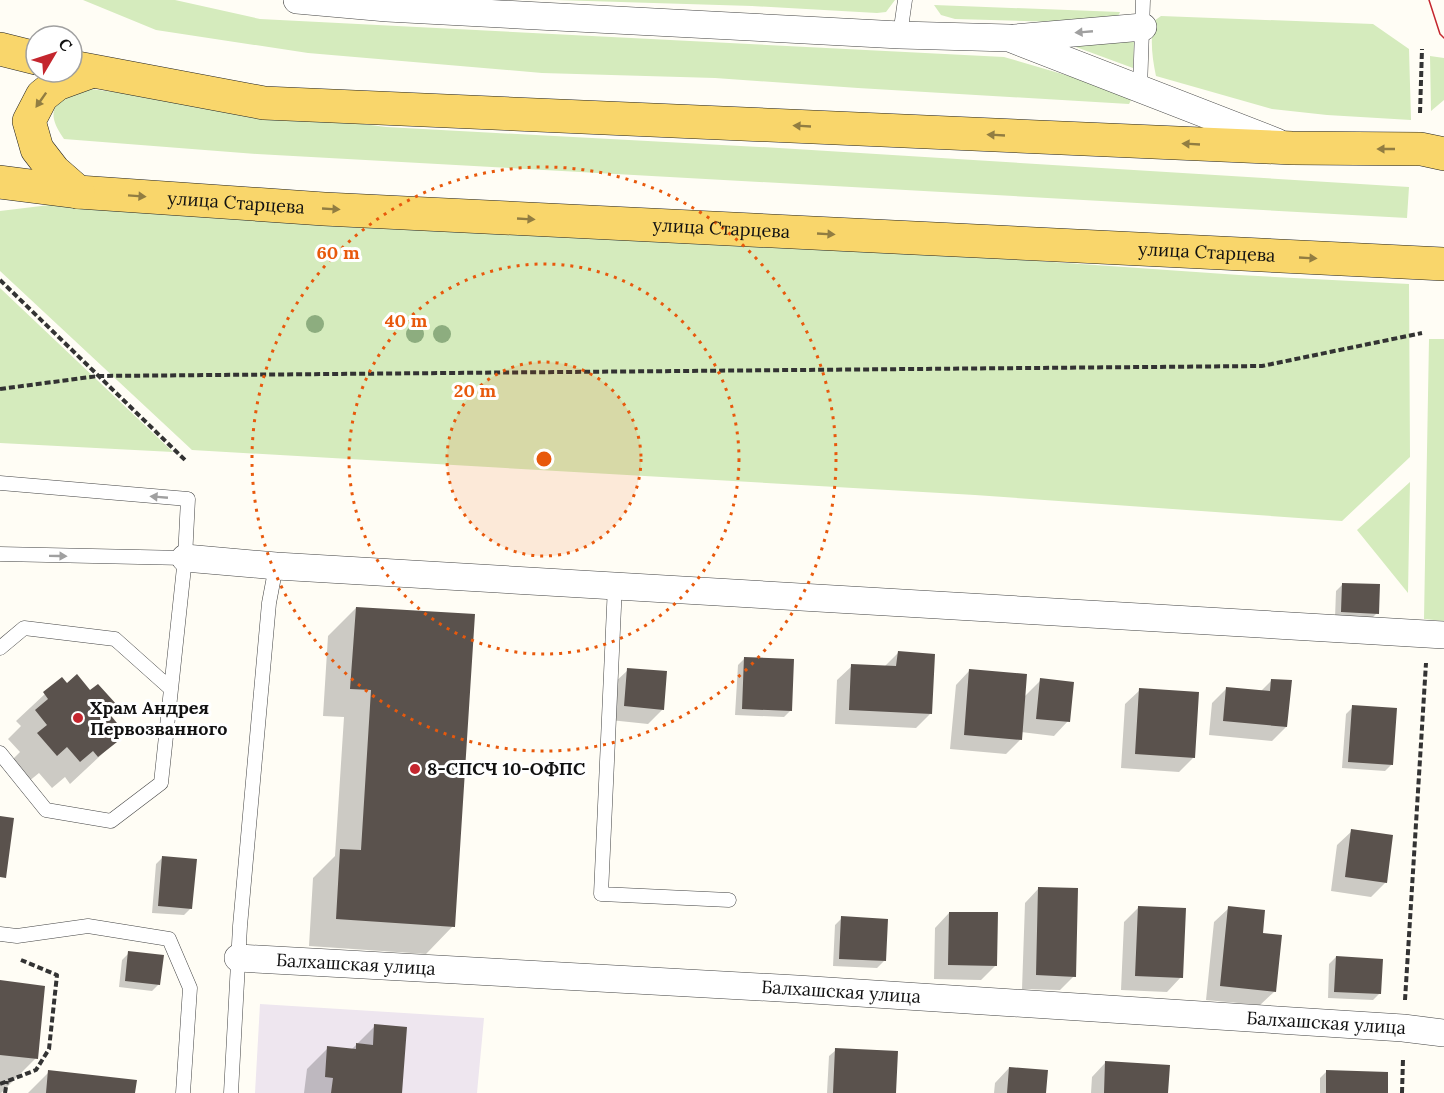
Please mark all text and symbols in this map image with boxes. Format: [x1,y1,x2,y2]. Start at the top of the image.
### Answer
north arrow [24,24,84,84]
one-way arrow [1075,27,1094,37]
text: С [54,34,77,55]
one-way arrow [36,92,47,109]
one-way arrow [792,122,811,131]
one-way arrow [987,130,1006,140]
one-way arrow [1182,139,1201,148]
one-way arrow [1377,144,1396,153]
street label: улица Старцева [167,186,305,219]
one-way arrow [127,191,146,201]
one-way arrow [322,205,341,214]
street label: улица Старцева [652,213,791,243]
one-way arrow [517,214,536,224]
one-way arrow [816,230,835,239]
street label: улица Старцева [1137,237,1276,267]
text: 60 m [316,241,360,264]
one-way arrow [1299,254,1318,263]
text: 40 m [385,309,428,332]
text: 20 m [454,379,497,402]
centre of rings [534,449,554,469]
one-way arrow [149,492,168,502]
one-way arrow [49,551,68,560]
place label: Храм Андрея Первозванного [90,696,228,740]
marker: Храм Андрея Первозванного [71,711,85,725]
place label: 8-СПСЧ 10-ОФПС [427,757,586,780]
marker: 8-СПСЧ 10-ОФПС [408,762,422,776]
street label: Балхашская улица [275,948,436,980]
street label: Балхашская улица [761,975,922,1008]
street label: Балхашская улица [1246,1006,1407,1039]

